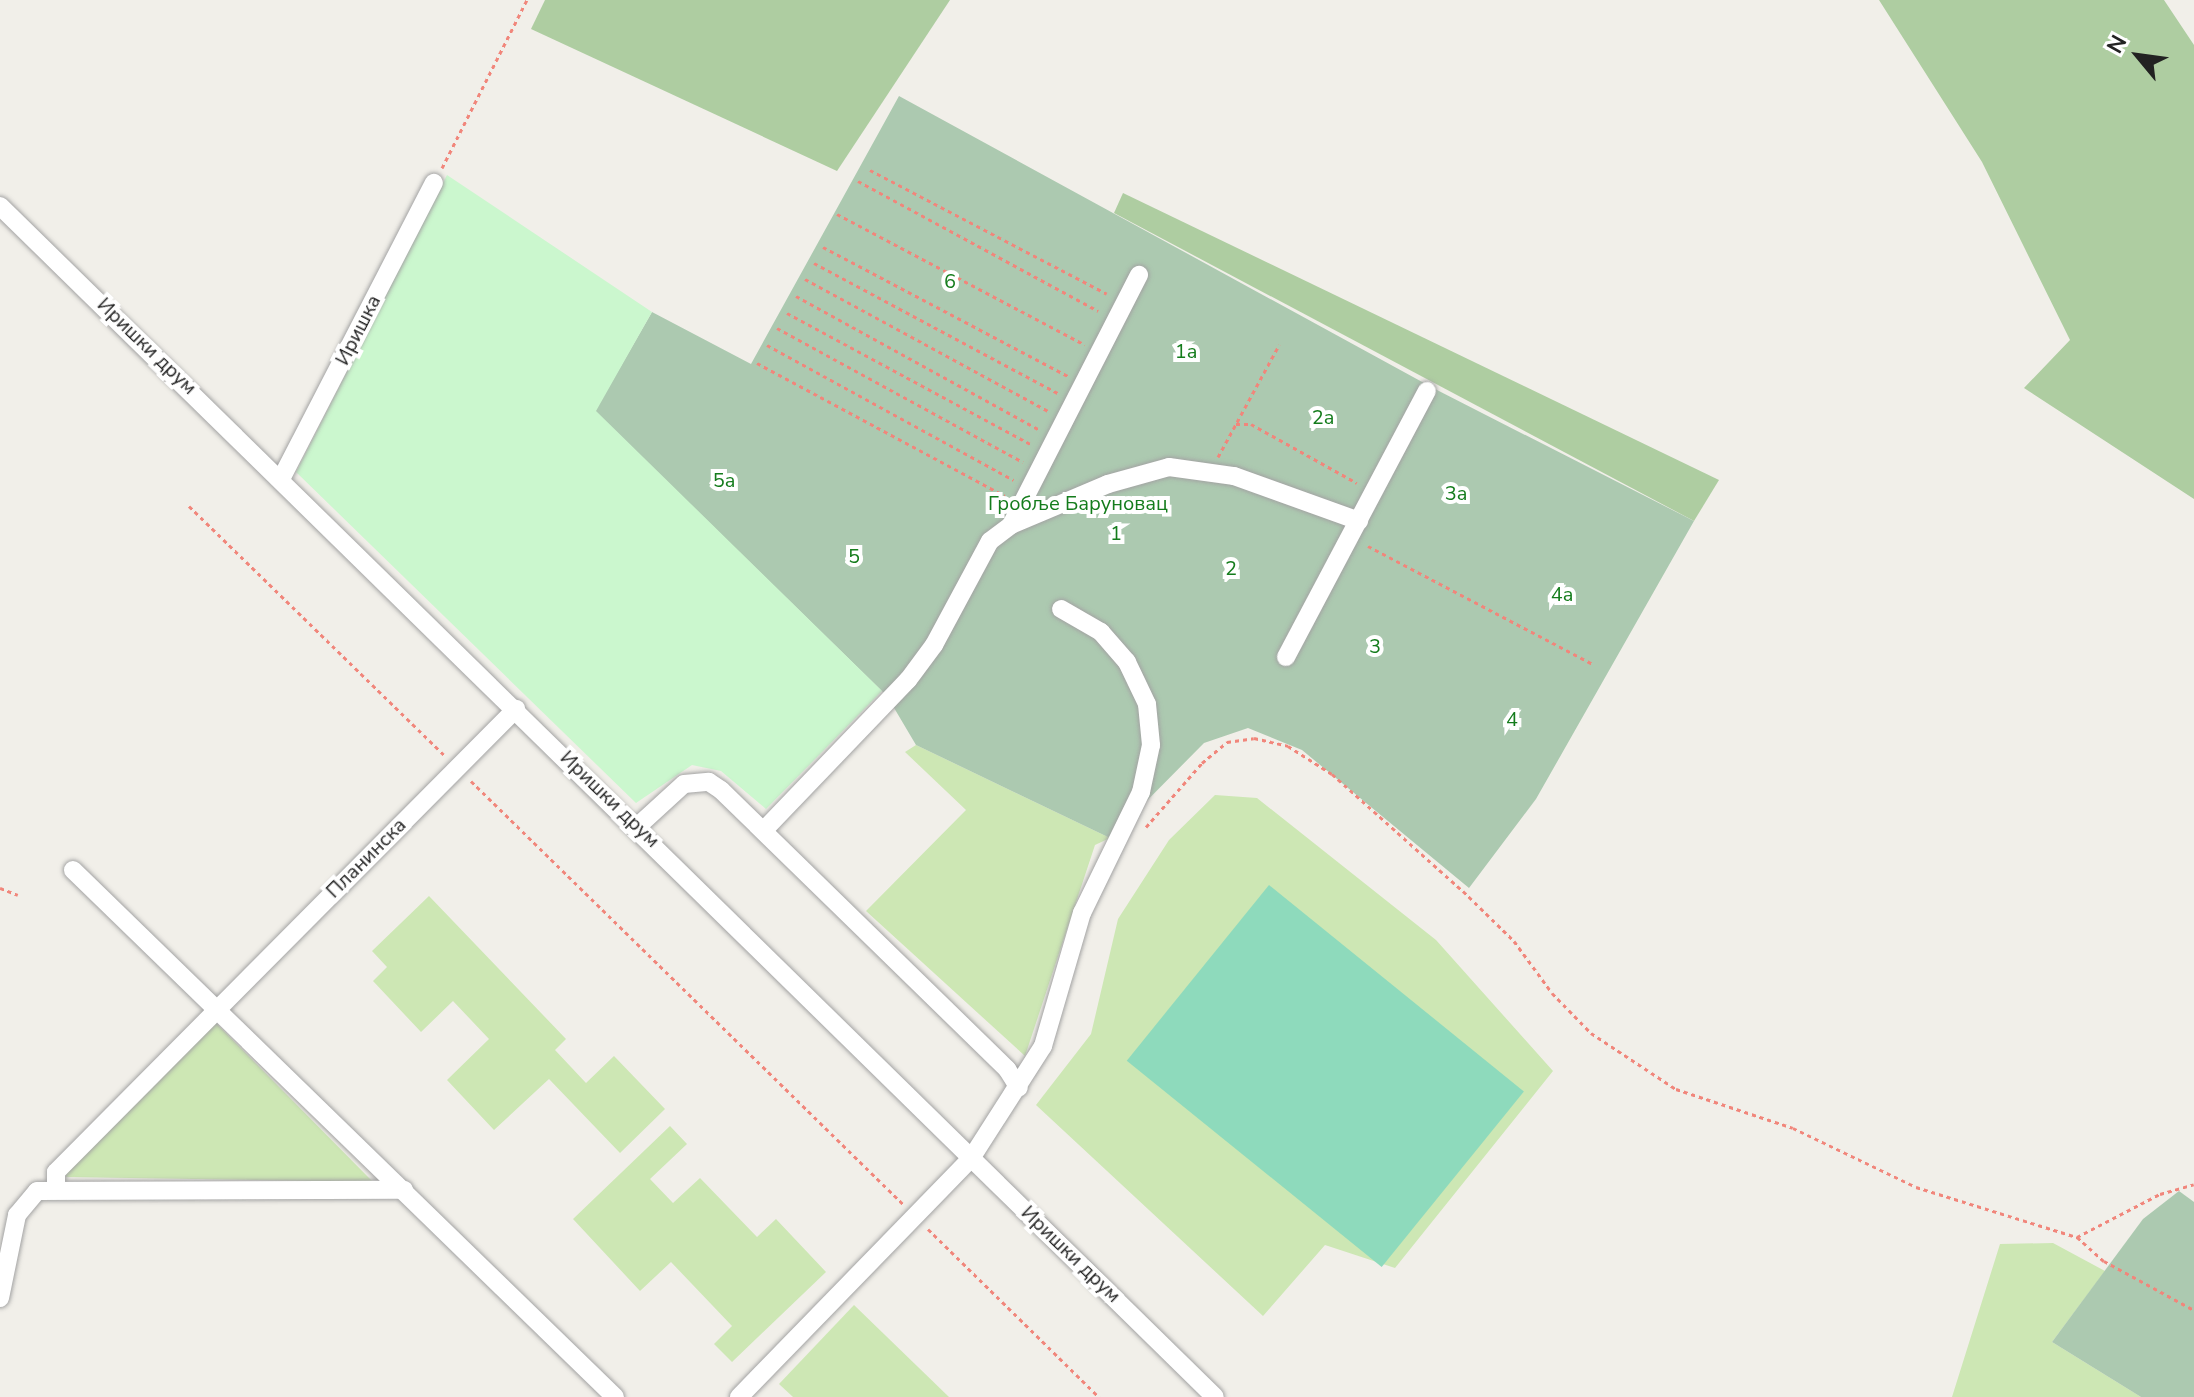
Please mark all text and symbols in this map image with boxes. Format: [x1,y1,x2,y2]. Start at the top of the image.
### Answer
north arrow [2098,16,2178,96]
text: N [2100,30,2134,59]
park label: 6 [944,269,956,293]
street label: Иришка [330,291,386,369]
street label: Иришки друм [92,293,202,399]
park label: 1a [1175,339,1197,363]
park label: 2a [1312,405,1334,429]
park label: 5a [713,468,735,492]
park label: 3a [1445,481,1467,505]
park label: Гробље Баруновац [988,491,1168,515]
park label: 1 [1110,521,1122,545]
park label: 5 [848,544,860,568]
park label: 2 [1225,556,1237,580]
park label: 4a [1551,582,1573,606]
park label: 3 [1369,634,1381,658]
park label: 4 [1506,707,1518,731]
street label: Иришки друм [555,746,665,852]
street label: Планинска [321,813,411,903]
street label: Иришки друм [1016,1201,1126,1307]

